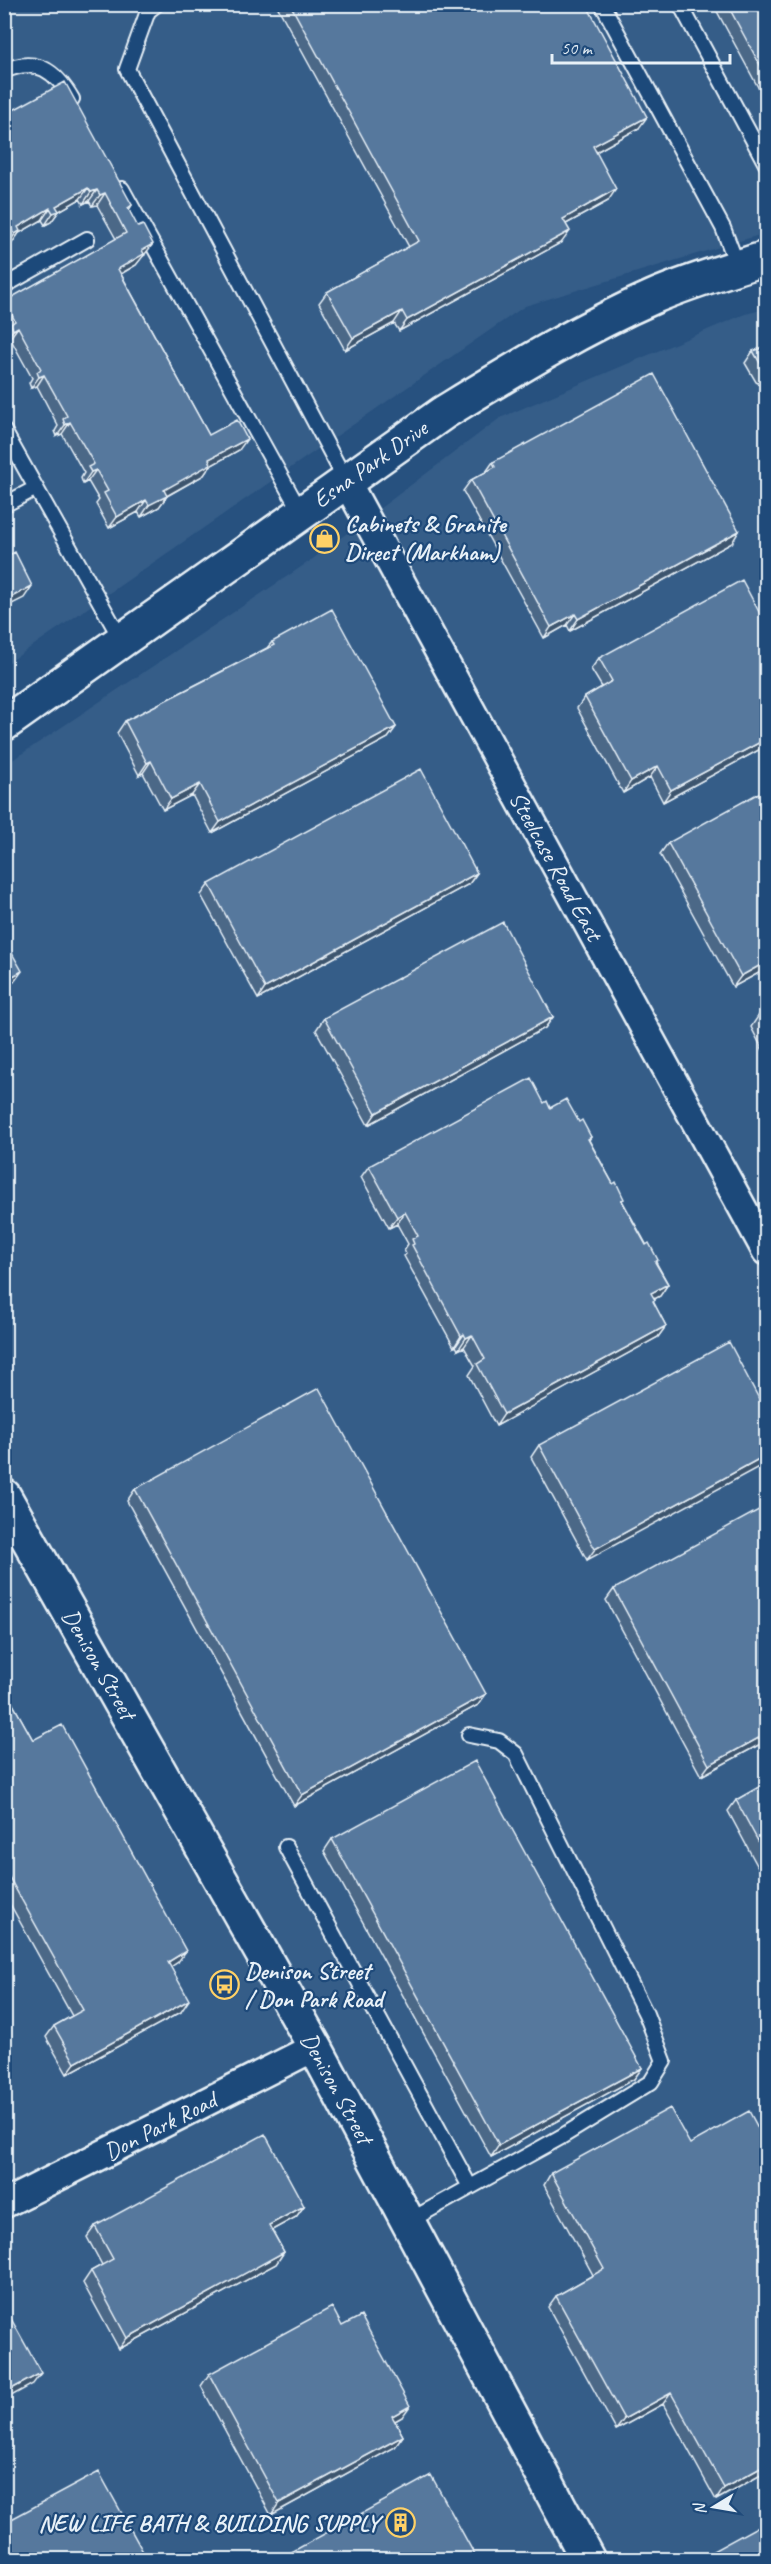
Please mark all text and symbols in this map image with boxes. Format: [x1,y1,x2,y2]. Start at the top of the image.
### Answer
scale bar [552,27,730,65]
text: 50 m [561,37,594,59]
street label: Esna Park Drive [307,412,435,515]
place label: Cabinets & Granite Direct (Markham) [345,509,508,567]
shop icon: Cabinets & Granite Direct (Markham) [308,522,340,554]
street label: Steelcase Road East [503,786,610,948]
street label: Denison Street [55,1603,144,1727]
place label: Denison Street / Don Park Road [245,1956,387,2014]
bus stop icon: Denison Street / Don Park Road [208,1969,240,2001]
street label: Denison Street [294,2027,381,2152]
street label: Don Park Road [99,2083,224,2167]
north arrow [684,2477,744,2537]
text: N [689,2500,711,2516]
building icon: NEW LIFE BATH & BUILDING SUPPLY [384,2507,416,2539]
place label: NEW LIFE BATH & BUILDING SUPPLY [38,2508,384,2538]

